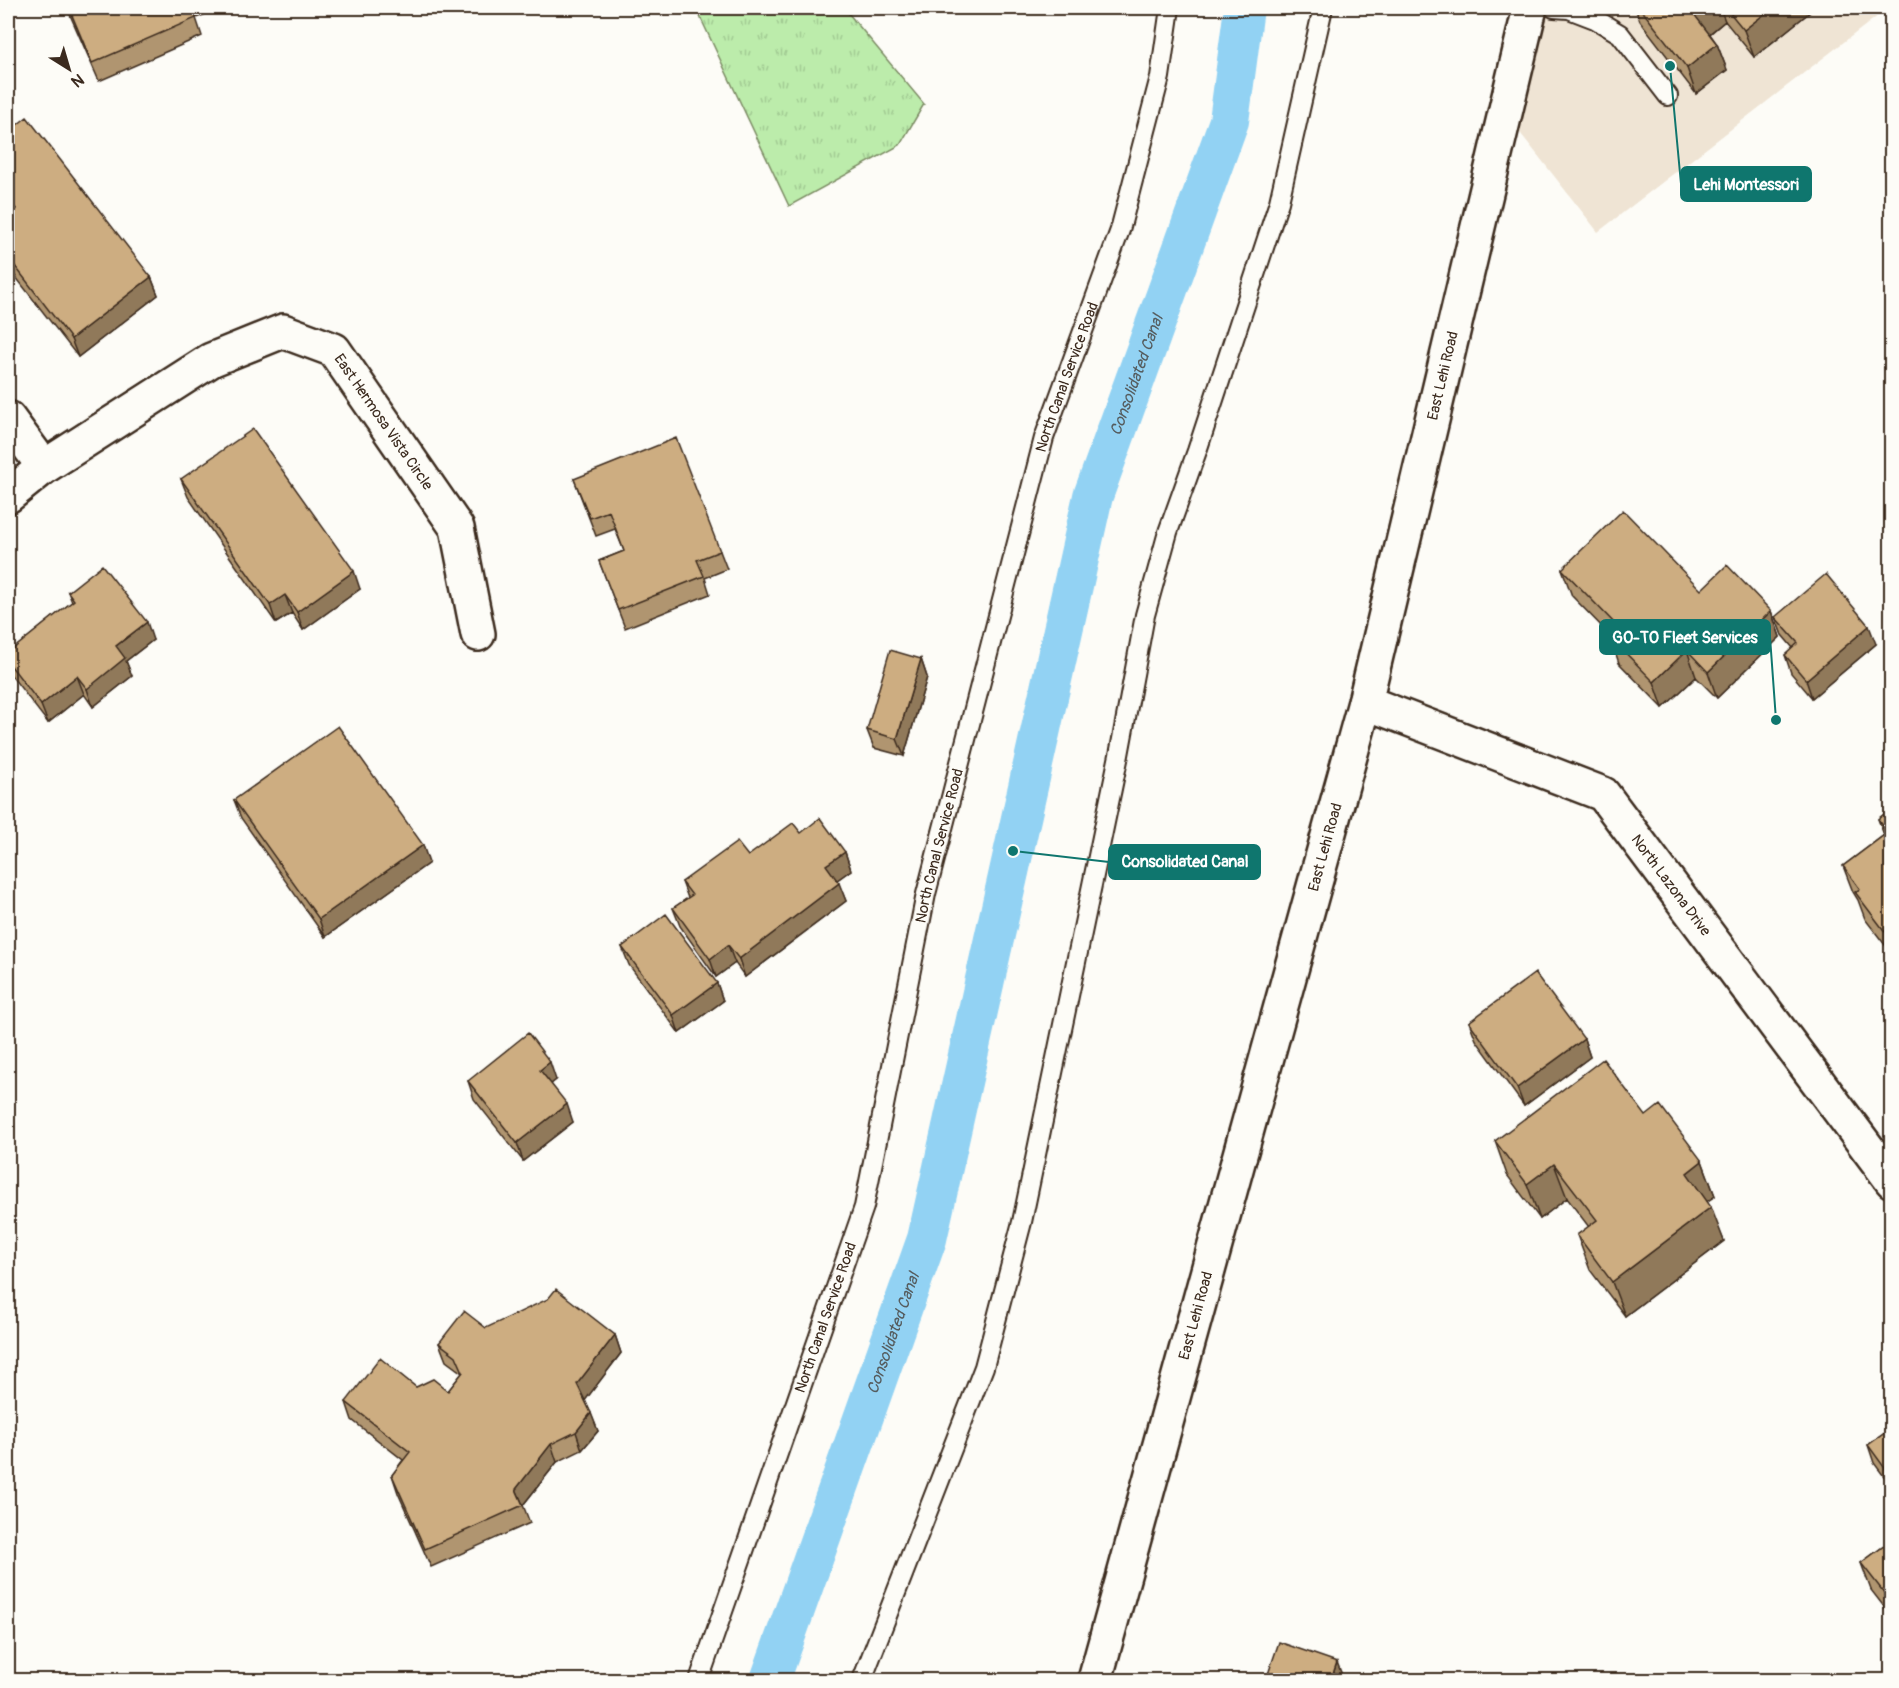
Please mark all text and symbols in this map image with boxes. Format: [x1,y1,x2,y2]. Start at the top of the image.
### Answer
north arrow [39,39,99,99]
text: N [67,69,88,92]
callout: Lehi Montessori [1681,167,1811,201]
text: Lehi Montessori [1693,175,1799,195]
street label: North Canal Service Road [1031,299,1102,454]
water label: Consolidated Canal [1106,310,1169,438]
street label: East Lehi Road [1423,329,1462,422]
street label: East Hermosa Vista Circle [330,350,438,494]
callout: GO-TO Fleet Services [1600,620,1770,654]
text: GO-TO Fleet Services [1612,628,1759,648]
street label: North Canal Service Road [911,767,968,925]
street label: East Lehi Road [1304,801,1346,894]
street label: North Lazona Drive [1627,831,1716,940]
callout: Consolidated Canal [1109,845,1260,879]
text: Consolidated Canal [1121,852,1249,872]
street label: North Canal Service Road [790,1240,861,1395]
water label: Consolidated Canal [863,1268,925,1397]
street label: East Lehi Road [1174,1269,1217,1362]

